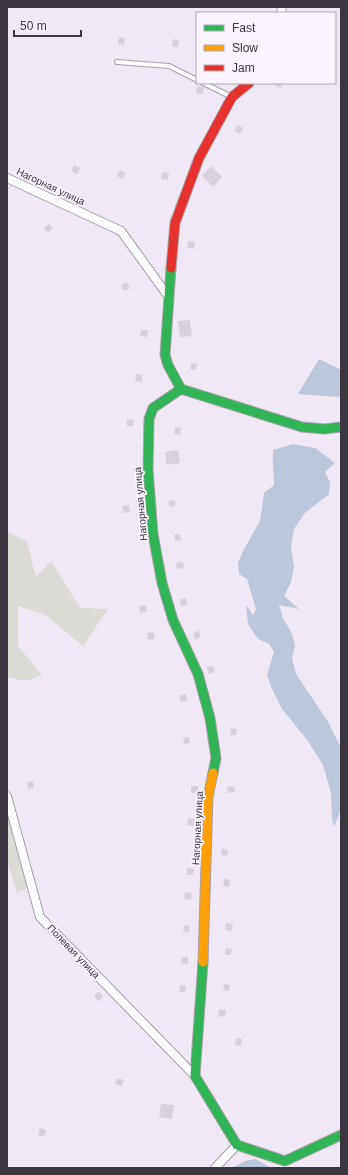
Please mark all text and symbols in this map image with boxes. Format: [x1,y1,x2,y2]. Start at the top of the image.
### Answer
scale bar [14,12,81,38]
legend [196,12,336,84]
text: 50 m [20,19,47,33]
text: Fast [232,21,256,35]
text: Slow [232,41,258,55]
text: Jam [232,61,255,75]
street label: Нагорная улица [15,166,87,207]
street label: Нагорная улица [132,466,149,541]
street label: Нагорная улица [190,790,205,865]
street label: Полевая улица [45,922,102,981]

